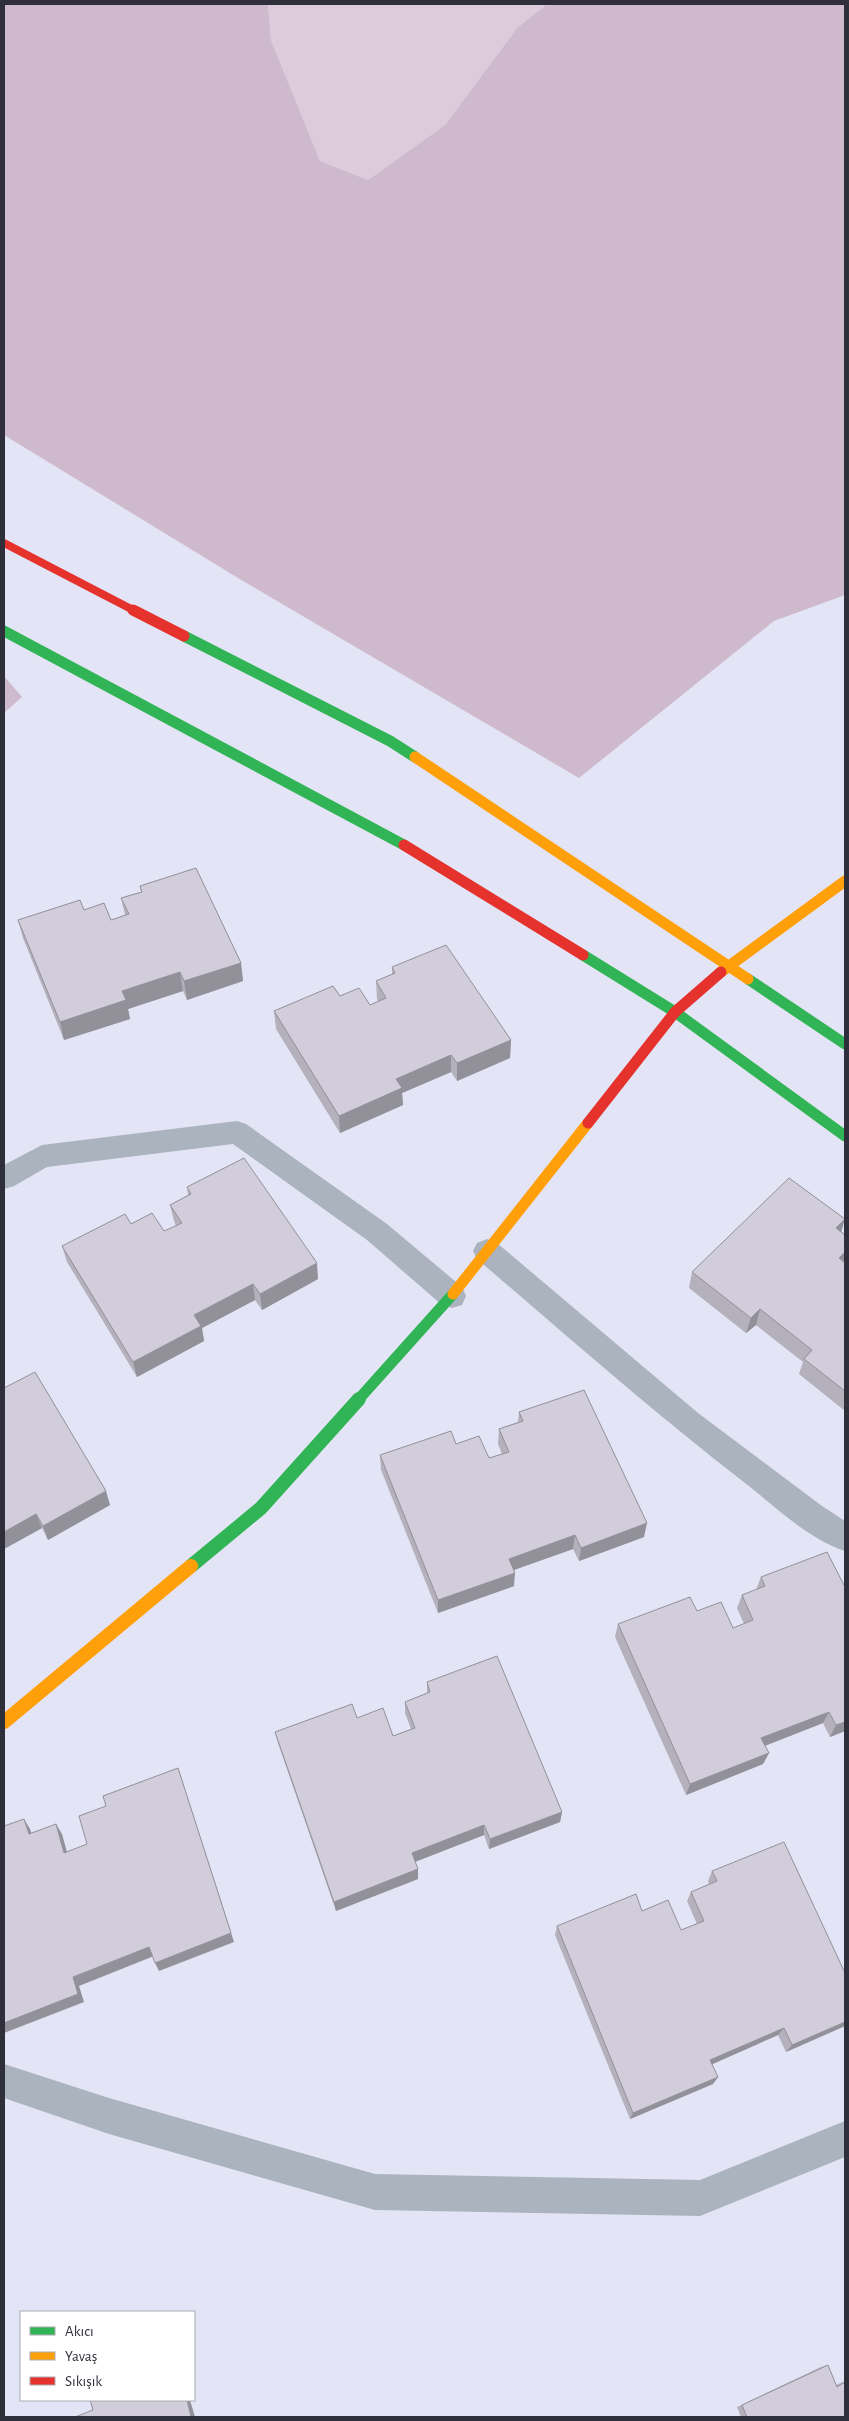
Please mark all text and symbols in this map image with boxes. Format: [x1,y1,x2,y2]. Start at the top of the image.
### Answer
legend [20,2311,195,2401]
text: Akıcı [65,2324,94,2339]
text: Yavaş [65,2349,97,2364]
text: Sıkışık [65,2374,102,2389]

